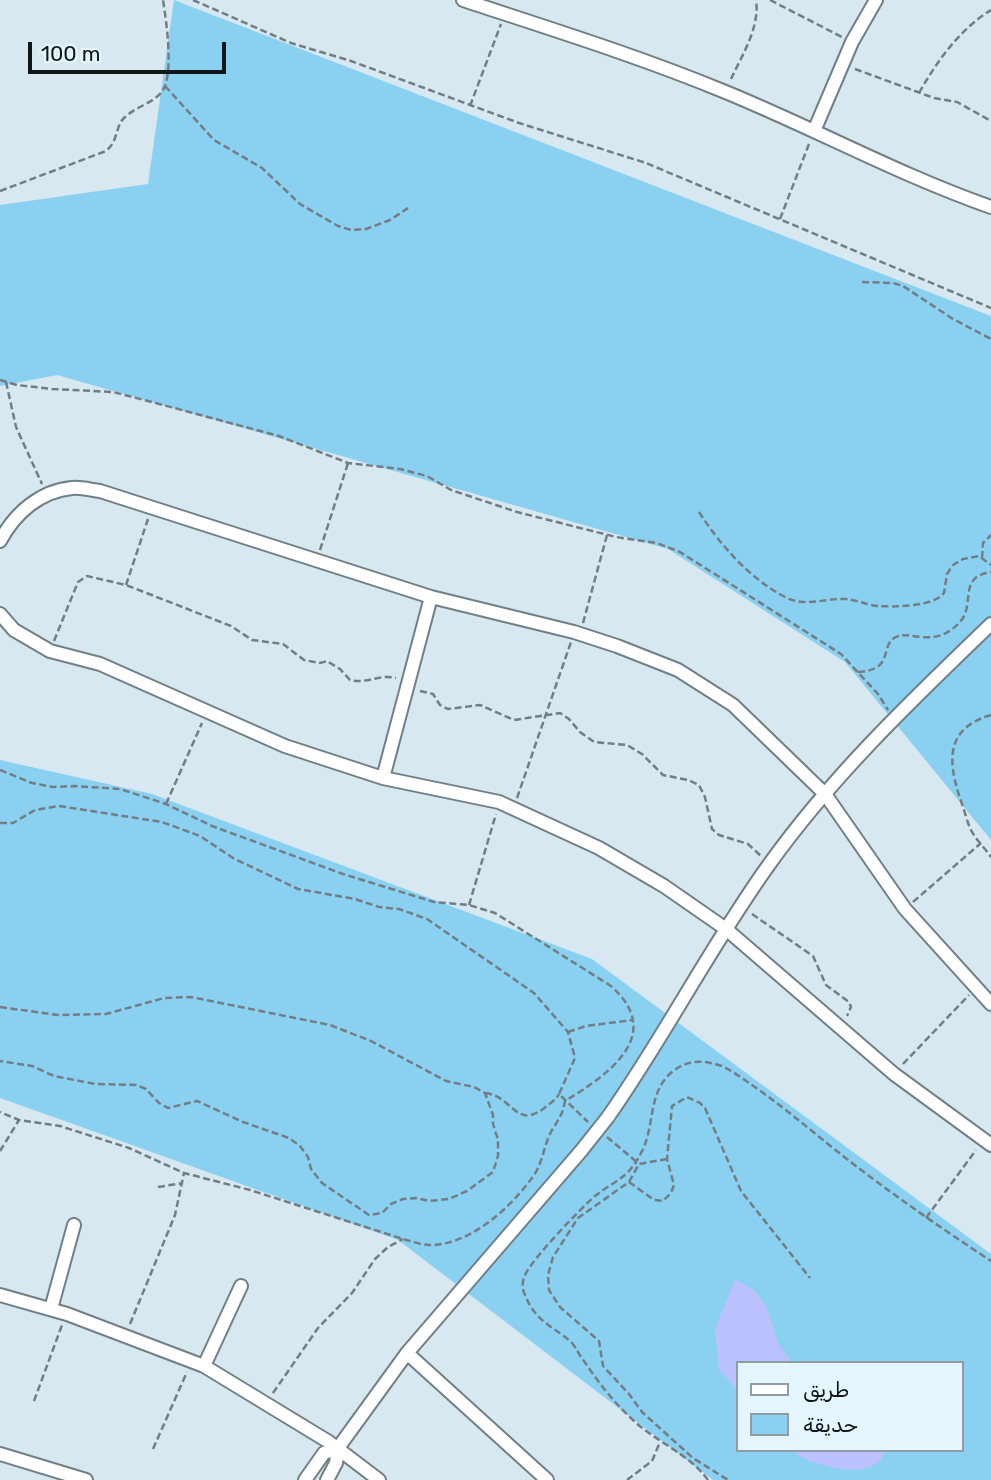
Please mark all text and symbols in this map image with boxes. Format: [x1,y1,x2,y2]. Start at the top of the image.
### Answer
scale bar [32,28,229,72]
text: 100 m [41,41,100,66]
legend [736,1361,963,1452]
text: طريق [803,1377,849,1402]
text: حديقة [803,1412,858,1437]

